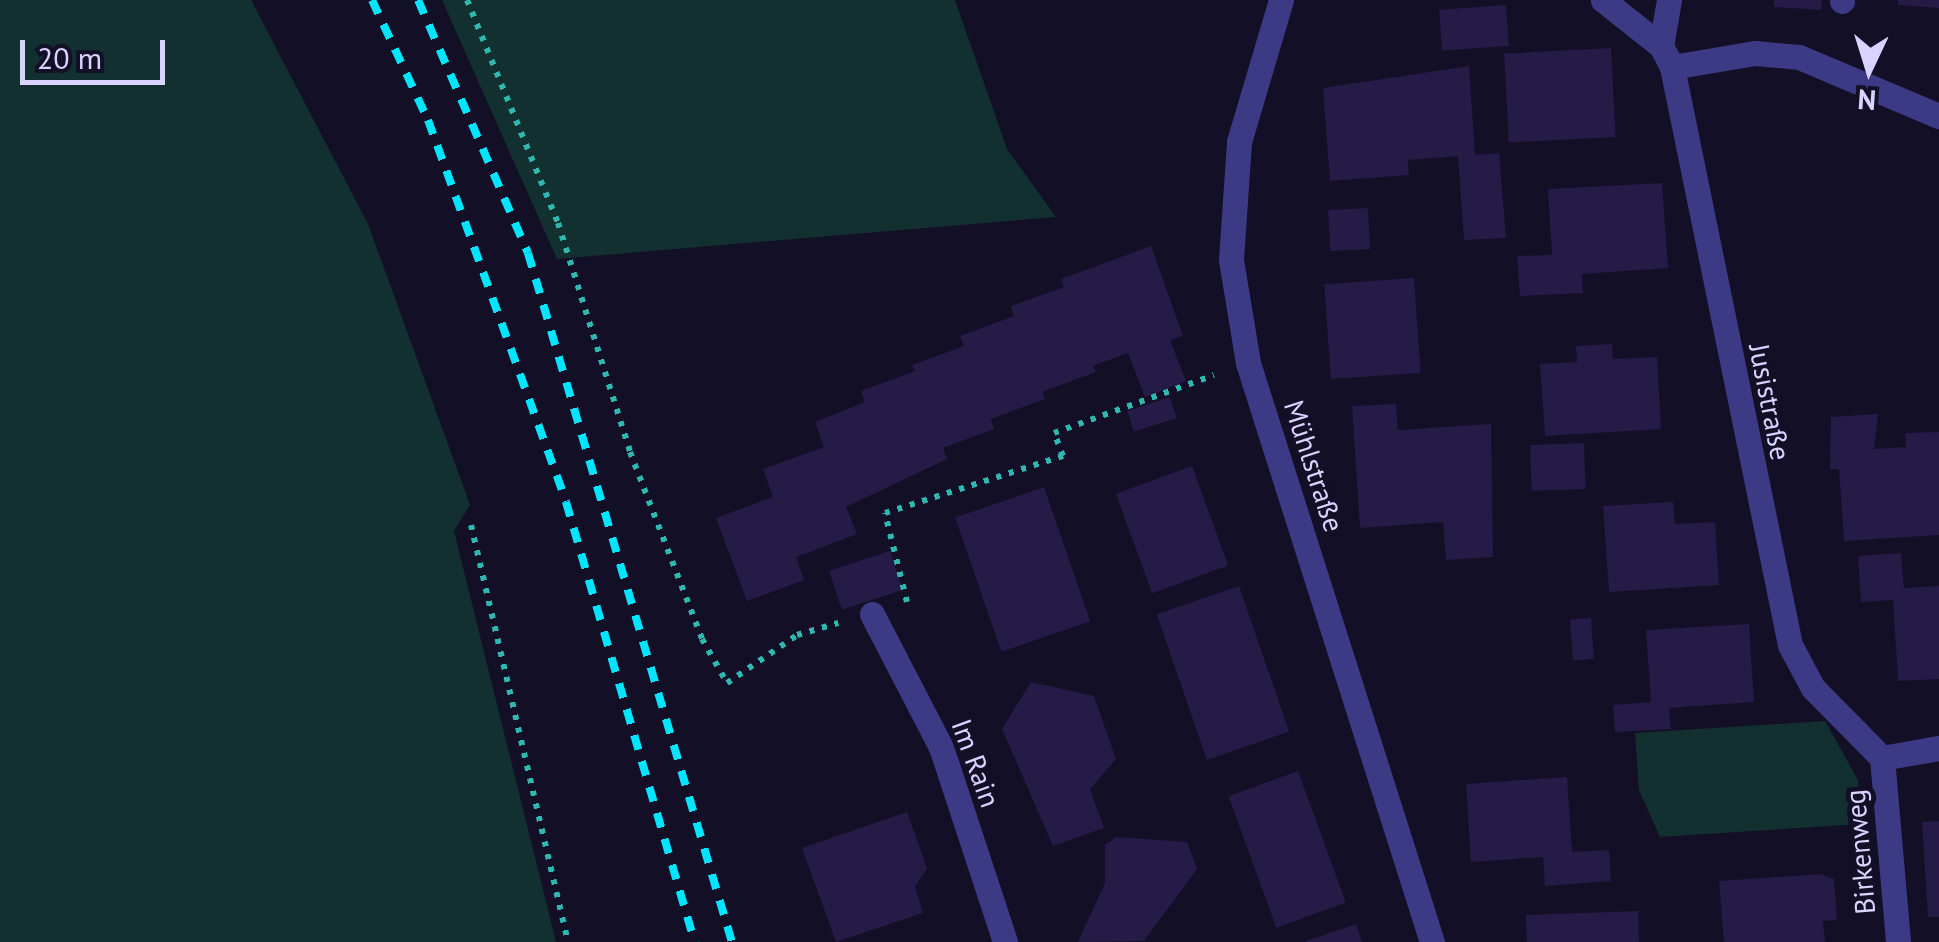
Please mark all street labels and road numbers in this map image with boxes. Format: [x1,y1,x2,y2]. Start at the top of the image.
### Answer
street label: Jusistraße [1742,341,1798,463]
street label: Mühlstraße [1277,396,1351,536]
street label: Im Rain [945,714,1007,812]
street label: Birkenweg [1838,788,1882,916]

